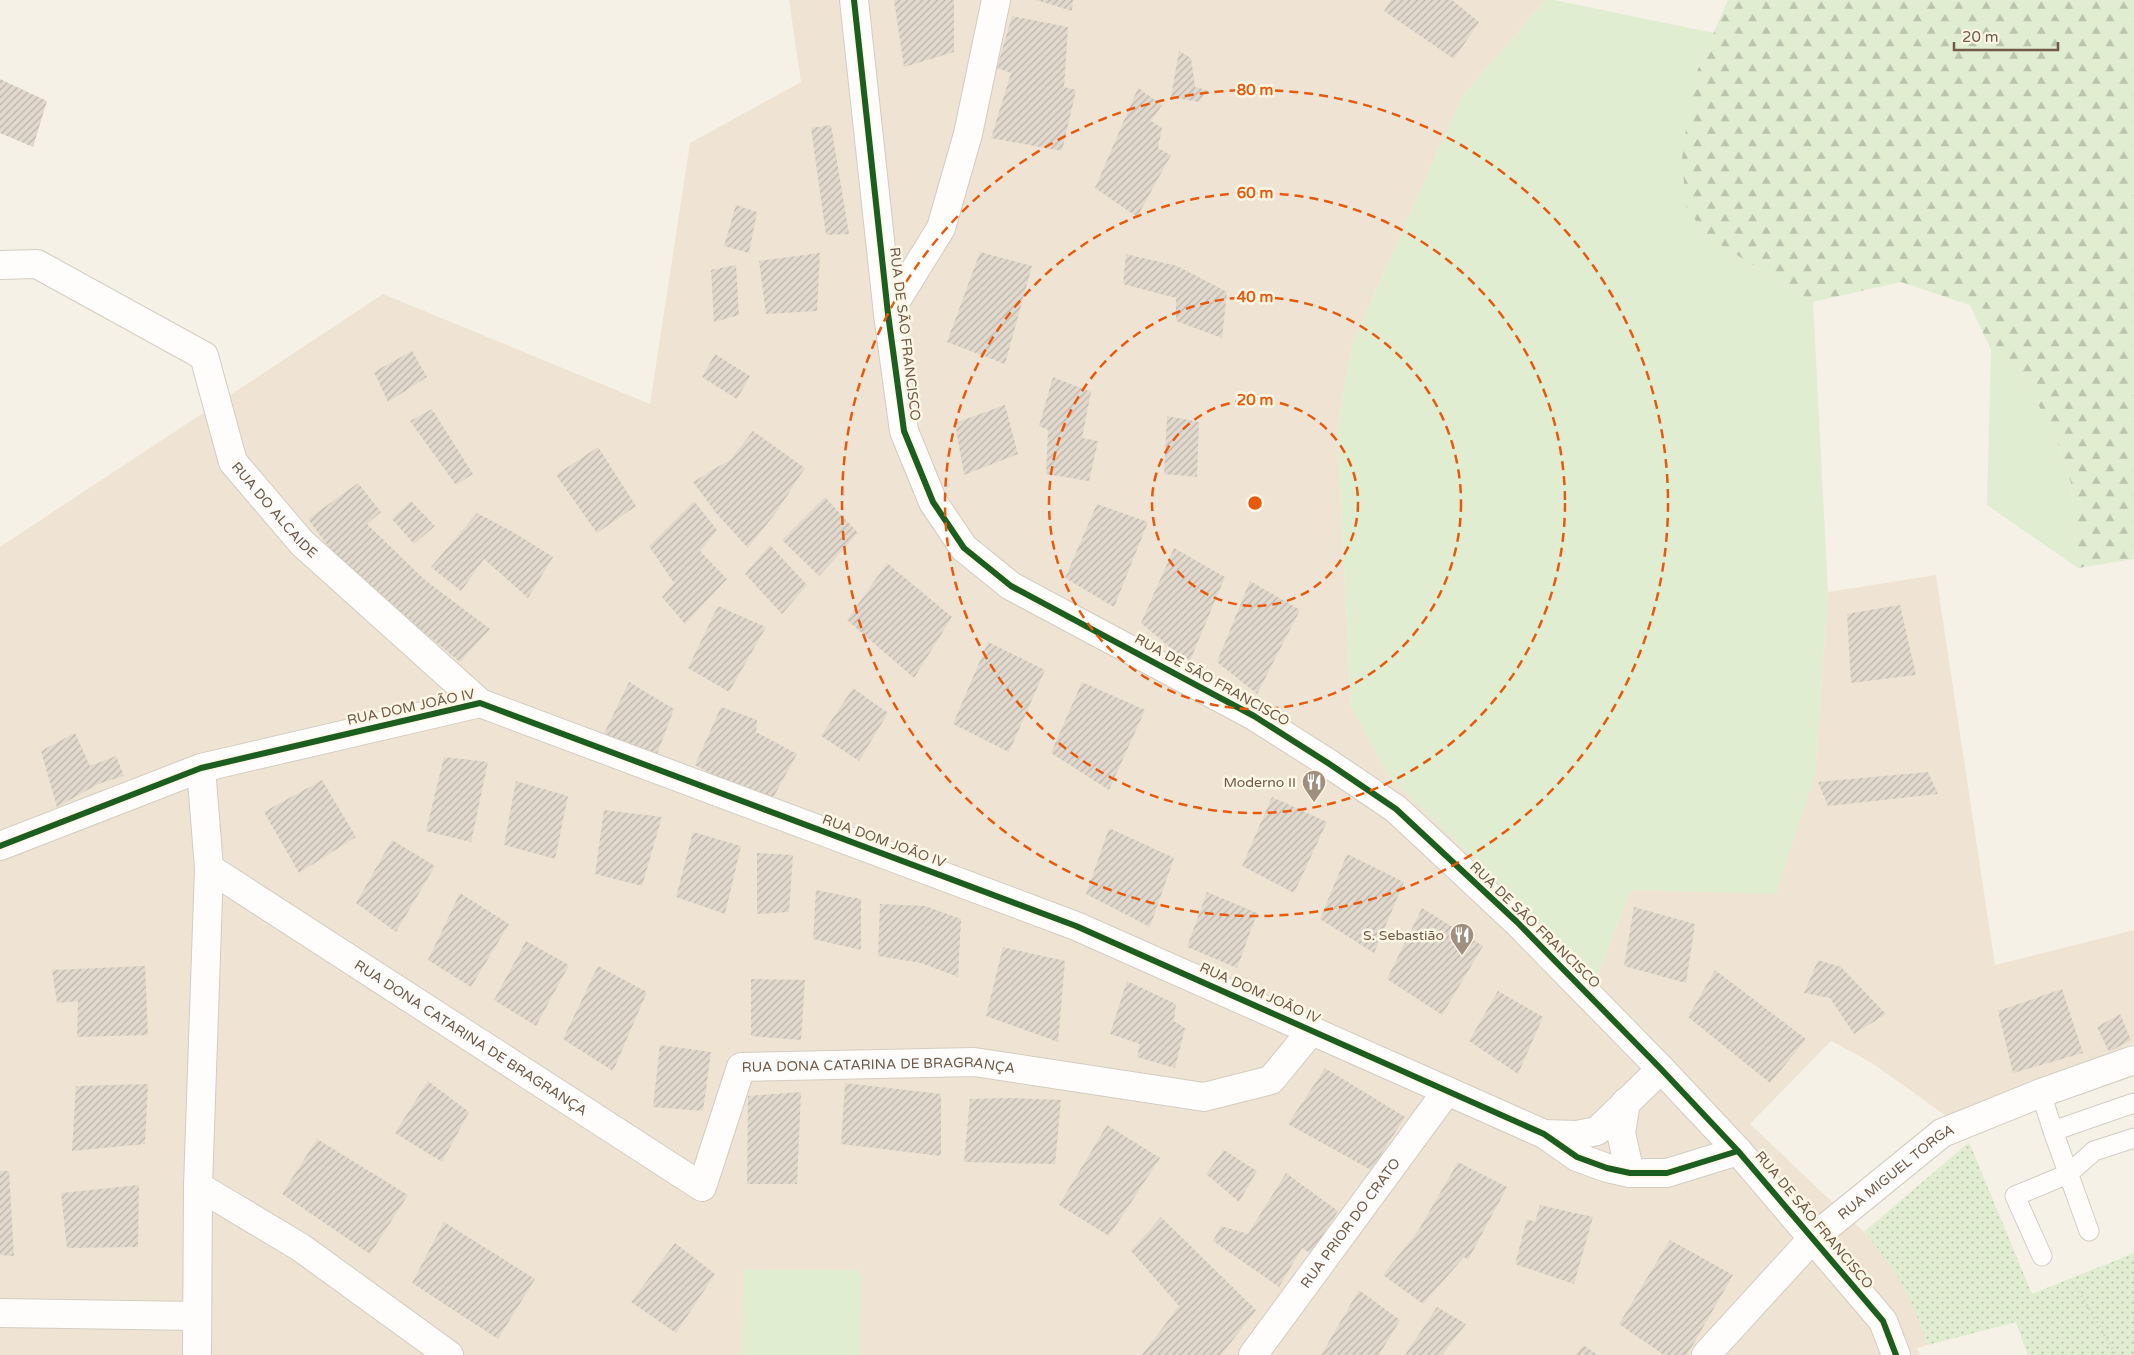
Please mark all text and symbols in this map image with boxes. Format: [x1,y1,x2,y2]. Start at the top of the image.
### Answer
scale bar [1954,20,2058,52]
text: 20 m [1962,28,1999,46]
text: 80 m [1237,81,1273,99]
text: 60 m [1237,184,1273,202]
street label: RUA DE SÃO FRANCISCO [886,246,924,422]
text: 40 m [1237,288,1273,306]
text: 20 m [1237,391,1273,409]
street label: RUA DO ALCAIDE [228,458,321,561]
centre of rings [1246,494,1264,512]
street label: RUA DE SÃO FRANCISCO [1131,630,1293,730]
street label: RUA DOM JOÃO IV [346,685,477,729]
restaurant icon: Moderno II [1301,769,1327,803]
place label: Moderno II [1223,774,1296,791]
street label: RUA DOM JOÃO IV [820,811,948,871]
street label: RUA DE SÃO FRANCISCO [1466,858,1604,992]
restaurant icon: S. Sebastião [1449,922,1475,956]
place label: S. Sebastião [1363,927,1444,944]
street label: RUA DONA CATARINA DE BRAGRANÇA [351,956,591,1119]
street label: RUA DOM JOÃO IV [1197,959,1323,1027]
street label: RUA DONA CATARINA DE BRAGRANÇA [741,1054,1016,1077]
street label: RUA MIGUEL TORGA [1834,1120,1957,1223]
street label: RUA DE SÃO FRANCISCO [1751,1148,1877,1292]
street label: RUA PRIOR DO CRATO [1297,1154,1403,1291]

